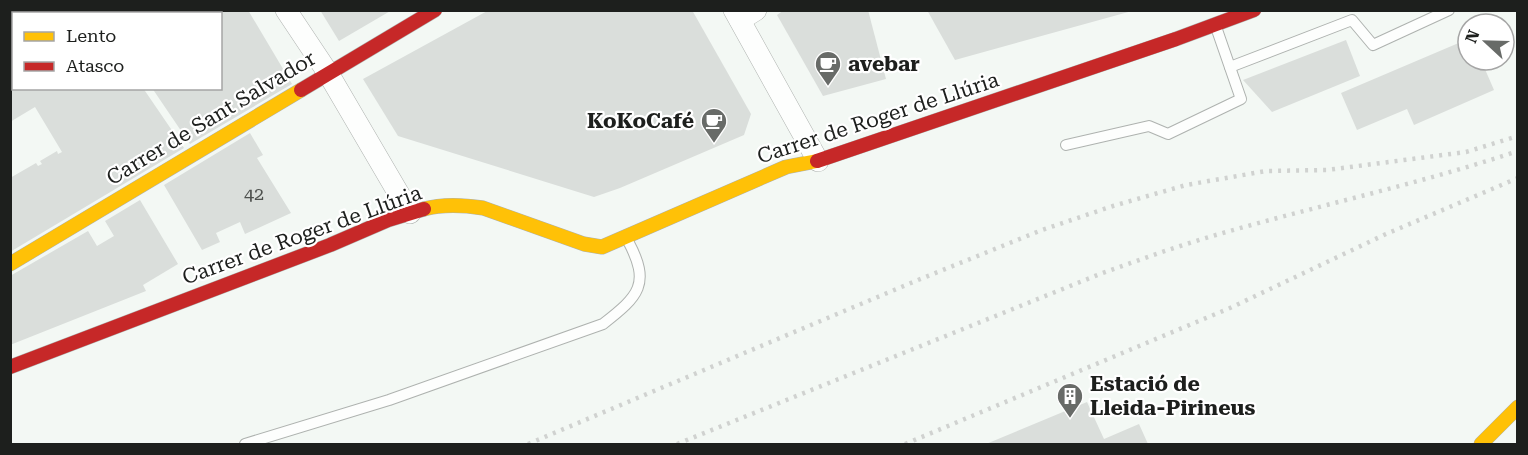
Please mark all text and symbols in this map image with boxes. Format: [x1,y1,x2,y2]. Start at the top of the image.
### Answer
legend [12,12,222,90]
north arrow [1456,12,1516,72]
text: Lento [66,25,116,46]
text: N [1461,27,1484,46]
street label: Carrer de Sant Salvador [102,46,320,190]
cafe icon: avebar [813,49,843,87]
place label: avebar [848,52,920,76]
text: Atasco [66,55,124,76]
street label: Carrer de Roger de Llúria [754,67,1003,168]
cafe icon: KoKoCafé [699,106,729,144]
place label: KoKoCafé [587,109,694,133]
street label: Carrer de Roger de Llúria [179,180,425,290]
house number: 42 [244,183,264,204]
place label: Estació de Lleida-Pirineus [1090,372,1255,420]
building icon: Estació de Lleida-Pirineus [1055,381,1085,419]

